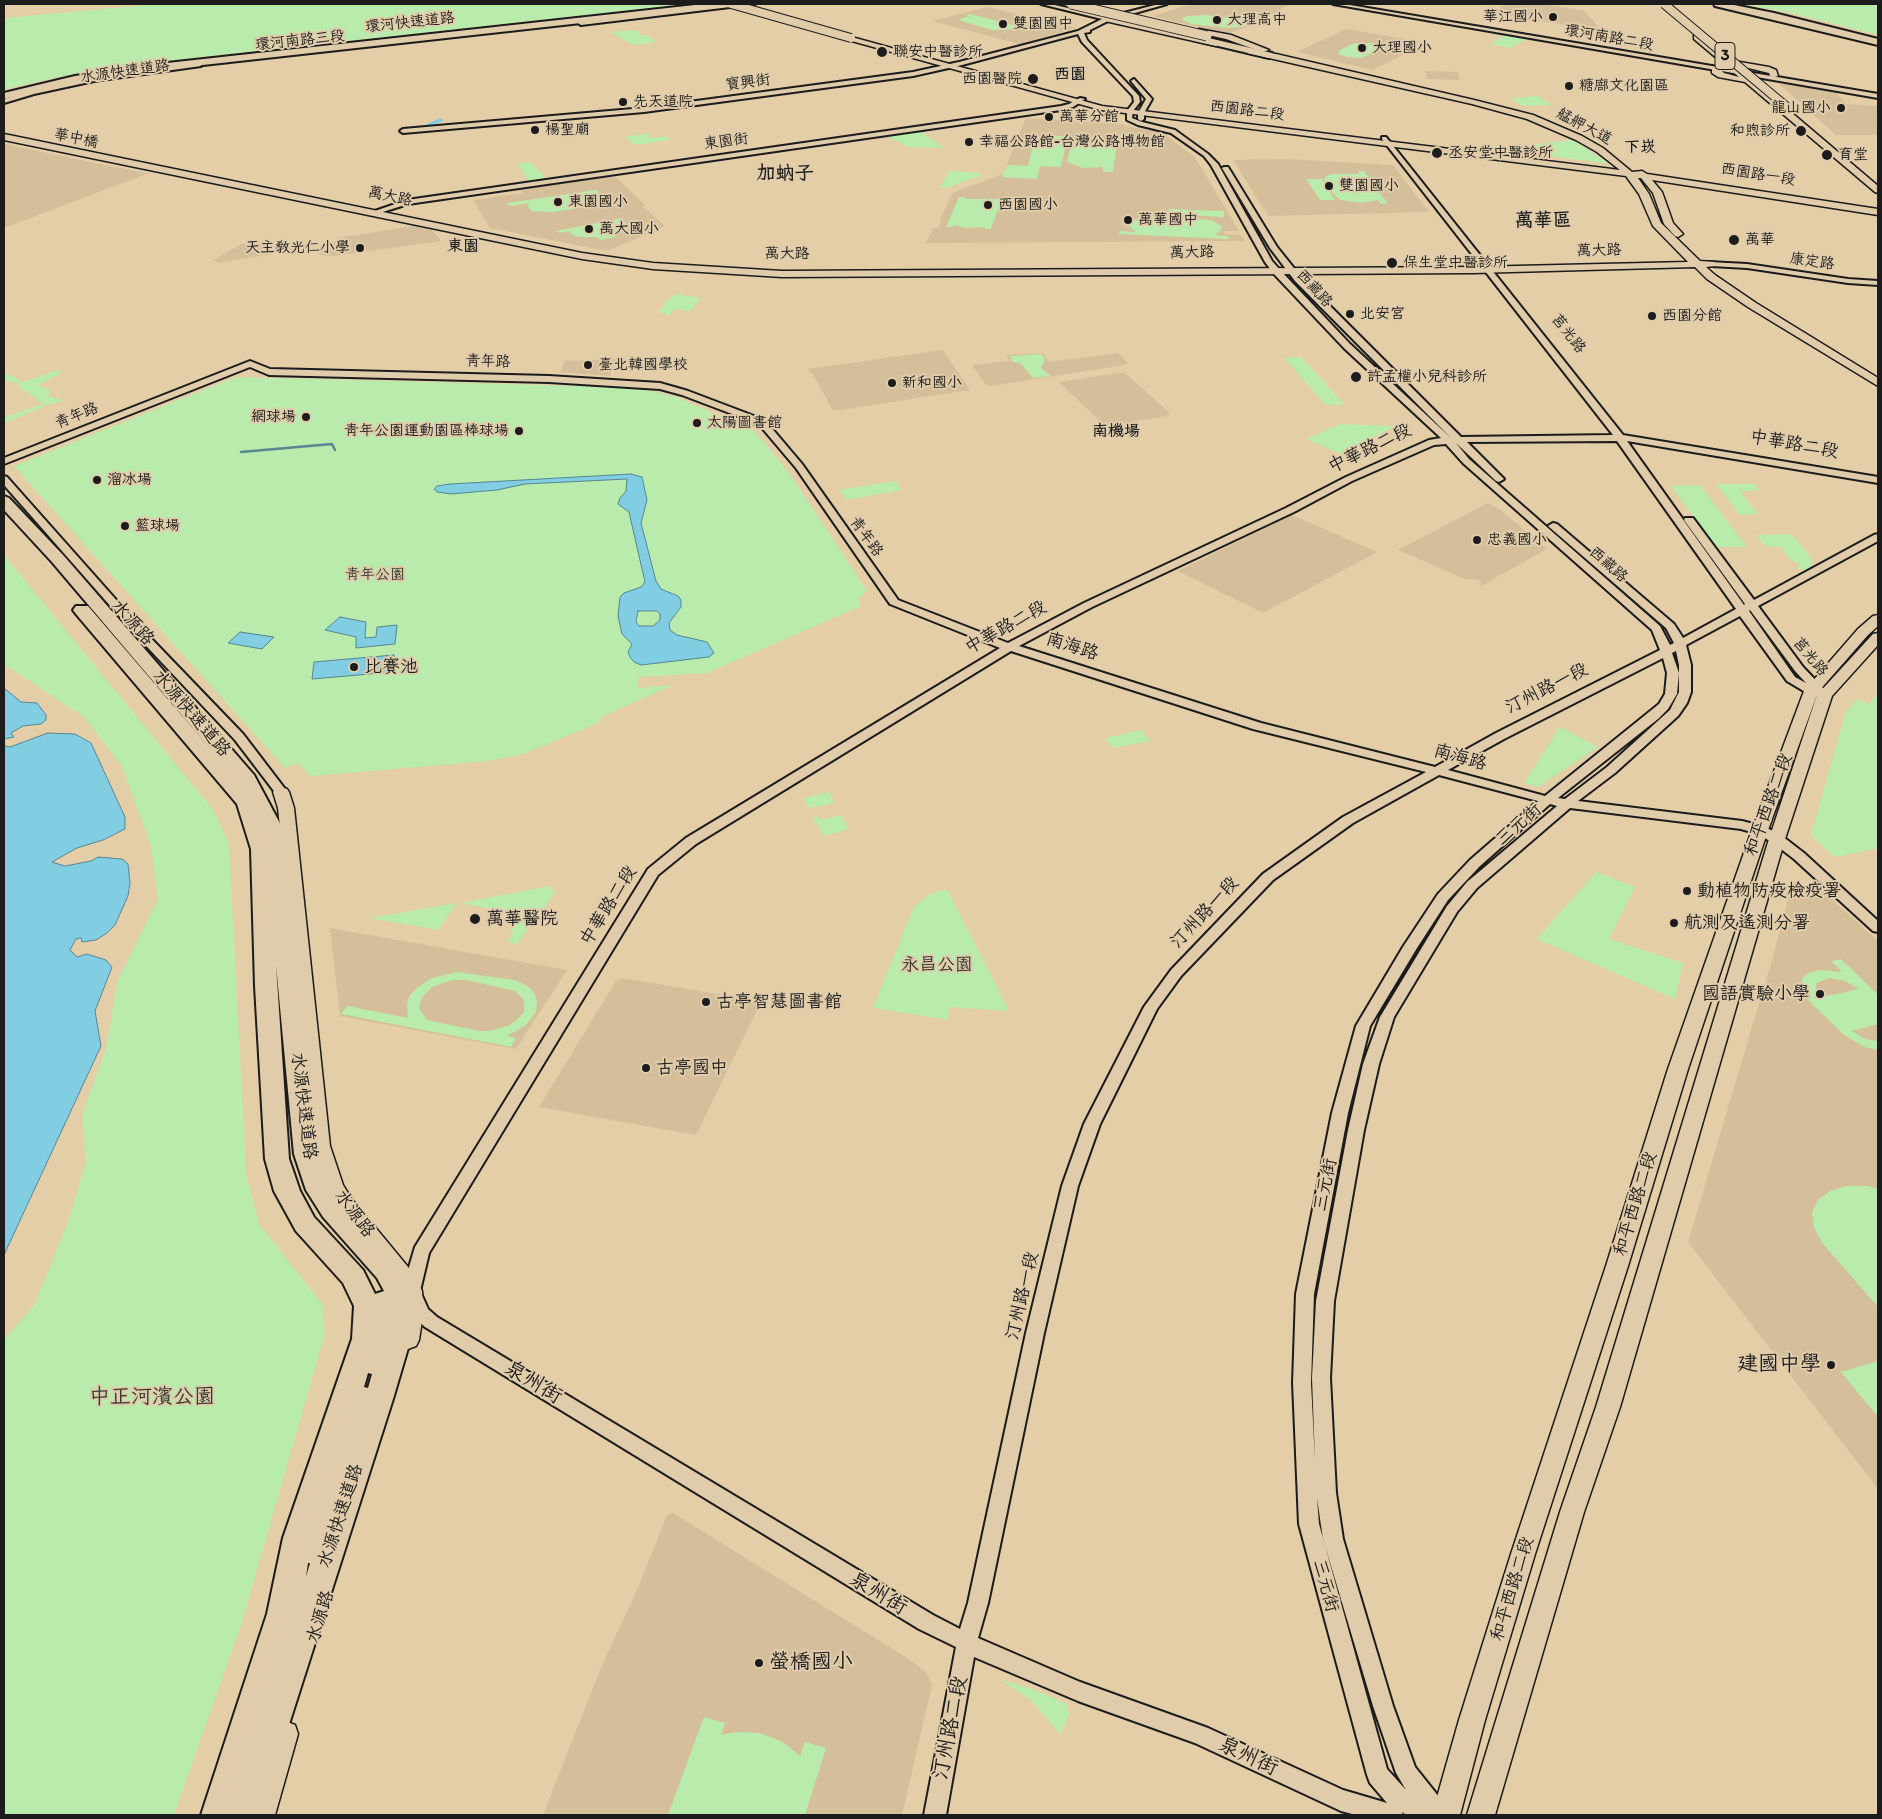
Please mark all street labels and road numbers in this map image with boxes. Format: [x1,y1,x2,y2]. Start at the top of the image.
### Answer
street label: 環河快速道路 [364,9,456,37]
street label: 環河南路二段 [1563,21,1655,55]
street label: 環河南路三段 [254,27,346,55]
road number: 3 [1715,42,1735,70]
street label: 水源快速道路 [79,57,171,87]
street label: 寶興街 [724,71,772,95]
street label: 西園路二段 [1209,97,1285,125]
street label: 艋舺大道 [1553,105,1615,149]
street label: 華中橋 [52,126,100,152]
street label: 東園街 [702,130,750,154]
street label: 西園路一段 [1720,160,1796,190]
street label: 萬大路 [366,184,414,210]
street label: 萬大路 [1576,242,1622,260]
street label: 萬大路 [1169,244,1215,262]
street label: 萬大路 [765,245,809,263]
street label: 康定路 [1788,250,1836,274]
street label: 西藏路 [1292,266,1336,312]
street label: 莒光路 [1547,311,1589,357]
street label: 青年路 [465,352,511,372]
street label: 青年路 [53,399,101,433]
street label: 中華路二段 [1325,420,1415,478]
street label: 中華路二段 [1748,427,1840,463]
street label: 青年路 [845,514,887,560]
street label: 西藏路 [1585,543,1631,587]
street label: 水源路 [106,596,158,650]
street label: 中華路二段 [961,597,1051,659]
street label: 南海路 [1043,628,1101,666]
street label: 莒光路 [1789,634,1831,680]
street label: 汀州路一段 [1502,659,1592,719]
street label: 水源快速道路 [147,666,235,762]
street label: 南海路 [1431,740,1489,776]
street label: 和平西路二段 [1740,751,1798,859]
street label: 三元街 [1492,799,1546,851]
street label: 中華路二段 [576,862,642,950]
street label: 汀州路一段 [1166,873,1244,953]
street label: 水源快速道路 [286,1051,320,1161]
street label: 和平西路二段 [1610,1149,1662,1259]
street label: 三元街 [1310,1156,1342,1214]
street label: 水源路 [329,1186,379,1242]
street label: 汀州路一段 [1002,1250,1044,1342]
street label: 泉州街 [500,1356,566,1410]
street label: 水源快速道路 [314,1461,368,1571]
street label: 和平西路二段 [1487,1534,1539,1644]
street label: 三元街 [1308,1557,1342,1615]
street label: 泉州街 [845,1567,911,1621]
street label: 水源路 [303,1588,339,1646]
street label: 汀州路二段 [929,1674,973,1782]
street label: 泉州街 [1214,1732,1282,1782]

